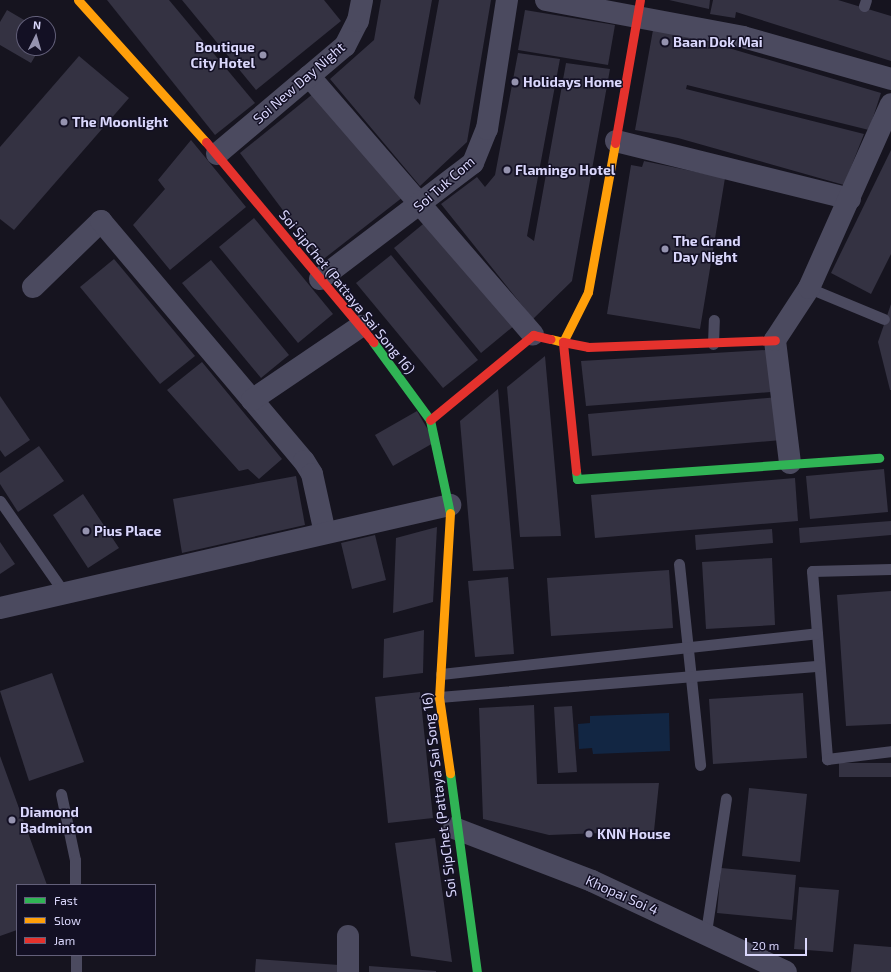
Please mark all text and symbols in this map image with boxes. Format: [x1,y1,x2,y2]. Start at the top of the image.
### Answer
north arrow [16,16,56,56]
text: N [32,18,42,31]
place label: Baan Dok Mai [673,34,763,50]
marker: Baan Dok Mai [660,37,670,47]
street label: Soi New Day Night [249,38,349,128]
place label: Boutique City Hotel [190,39,255,72]
marker: Boutique City Hotel [258,50,268,60]
place label: Holidays Home [523,74,622,90]
marker: Holidays Home [510,77,520,87]
place label: The Moonlight [72,114,168,130]
marker: The Moonlight [59,117,69,127]
street label: Soi Tuk Com [410,153,478,215]
place label: Flamingo Hotel [515,162,615,178]
marker: Flamingo Hotel [502,165,512,175]
street label: Soi SipChet (Pattaya Sai Song 16) [276,207,418,377]
place label: The Grand Day Night [673,233,741,266]
marker: The Grand Day Night [660,244,670,254]
place label: Pius Place [94,523,161,539]
marker: Pius Place [81,526,91,536]
street label: Soi SipChet (Pattaya Sai Song 16) [418,692,460,898]
place label: Diamond Badminton [20,804,92,836]
marker: Diamond Badminton [7,815,17,825]
place label: KNN House [597,826,671,842]
marker: KNN House [584,829,594,839]
street label: Khopai Soi 4 [583,872,661,918]
legend [16,884,156,956]
text: Fast [54,893,77,907]
text: Slow [54,913,81,927]
scale bar [747,930,809,956]
text: Jam [54,933,75,947]
text: 20 m [752,938,779,952]

